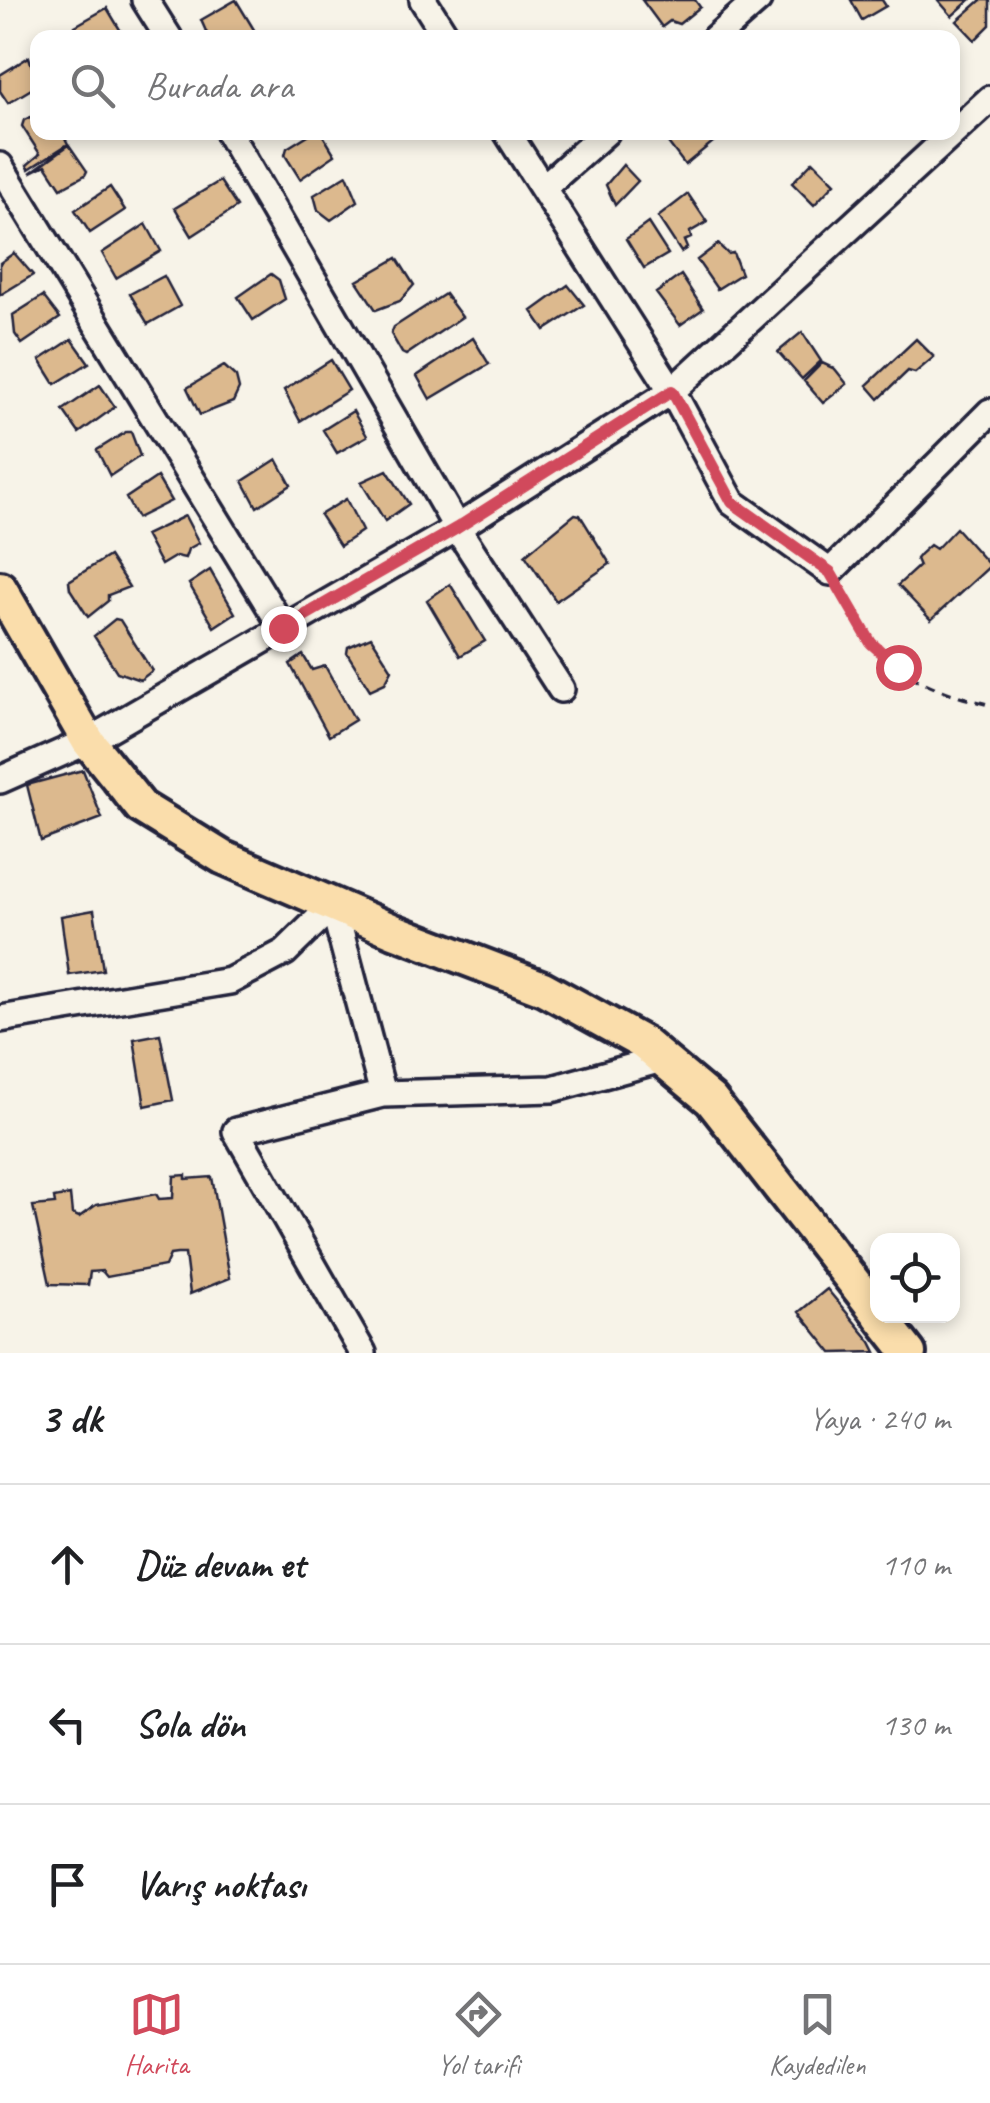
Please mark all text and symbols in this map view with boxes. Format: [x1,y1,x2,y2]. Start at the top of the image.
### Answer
search box [30,30,960,140]
icon: search [65,58,120,113]
text: Burada ara [145,62,293,109]
route end [261,606,307,652]
route start [876,645,922,691]
map controls [870,1233,960,1323]
button: locate [870,1233,960,1323]
text: 3 dk [40,1392,102,1445]
text: Yaya · 240 m [809,1398,950,1439]
icon: ahead [40,1537,95,1592]
text: Düz devam et [135,1541,305,1588]
text: 110 m [881,1544,950,1585]
icon: left [40,1697,95,1752]
text: Sola dön [135,1701,245,1748]
text: 130 m [881,1704,950,1745]
icon: arrive [40,1857,95,1912]
text: Varış noktası [135,1861,306,1908]
tab: Harita [124,1987,189,2082]
tab: Yol tarifi [437,1987,520,2082]
tab: Kaydedilen [769,1987,866,2082]

